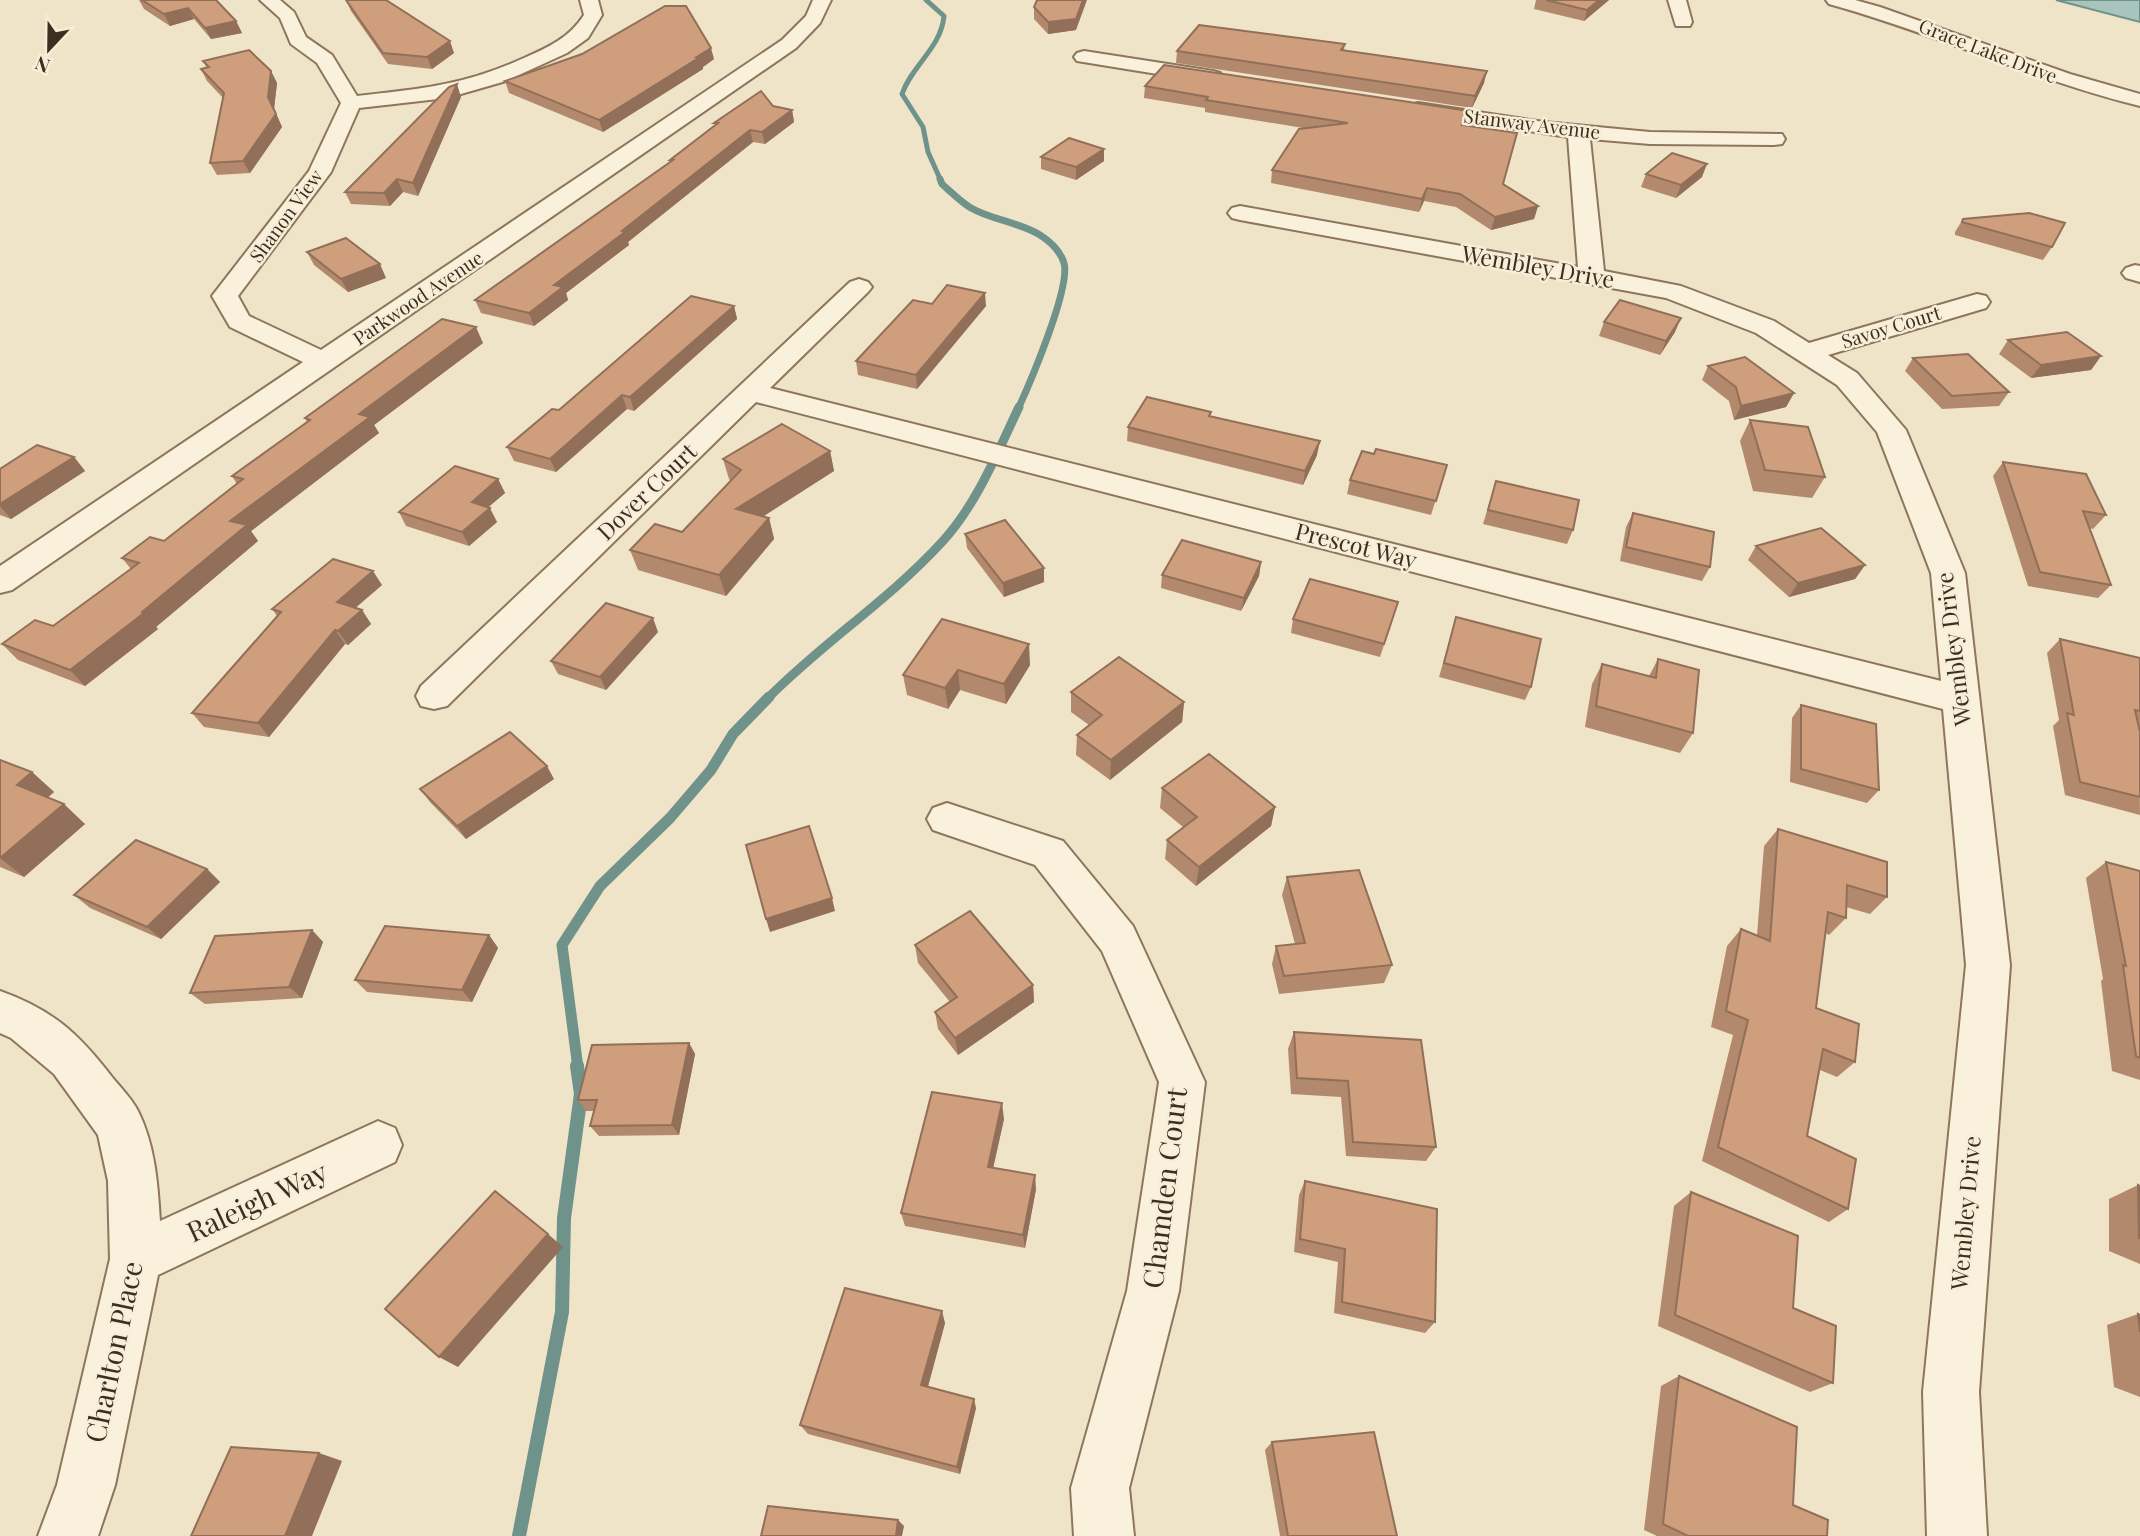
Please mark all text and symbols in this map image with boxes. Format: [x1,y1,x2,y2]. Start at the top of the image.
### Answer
street label: Grace Lake Drive [1915,12,2061,88]
north arrow [14,14,84,84]
text: N [31,51,53,80]
street label: Stanway Avenue [1462,102,1602,144]
street label: Shanon View [243,163,328,267]
street label: Wembley Drive [1458,237,1617,294]
street label: Parkwood Avenue [347,244,488,350]
street label: Savoy Court [1838,299,1944,353]
street label: Dover Court [589,435,703,546]
street label: Prescot Way [1292,514,1421,575]
street label: Wembley Drive [1928,570,1977,729]
street label: Chamden Court [1133,1084,1194,1290]
street label: Wembley Drive [1942,1134,1987,1292]
street label: Raleigh Way [180,1152,333,1249]
street label: Charlton Place [75,1258,150,1446]

